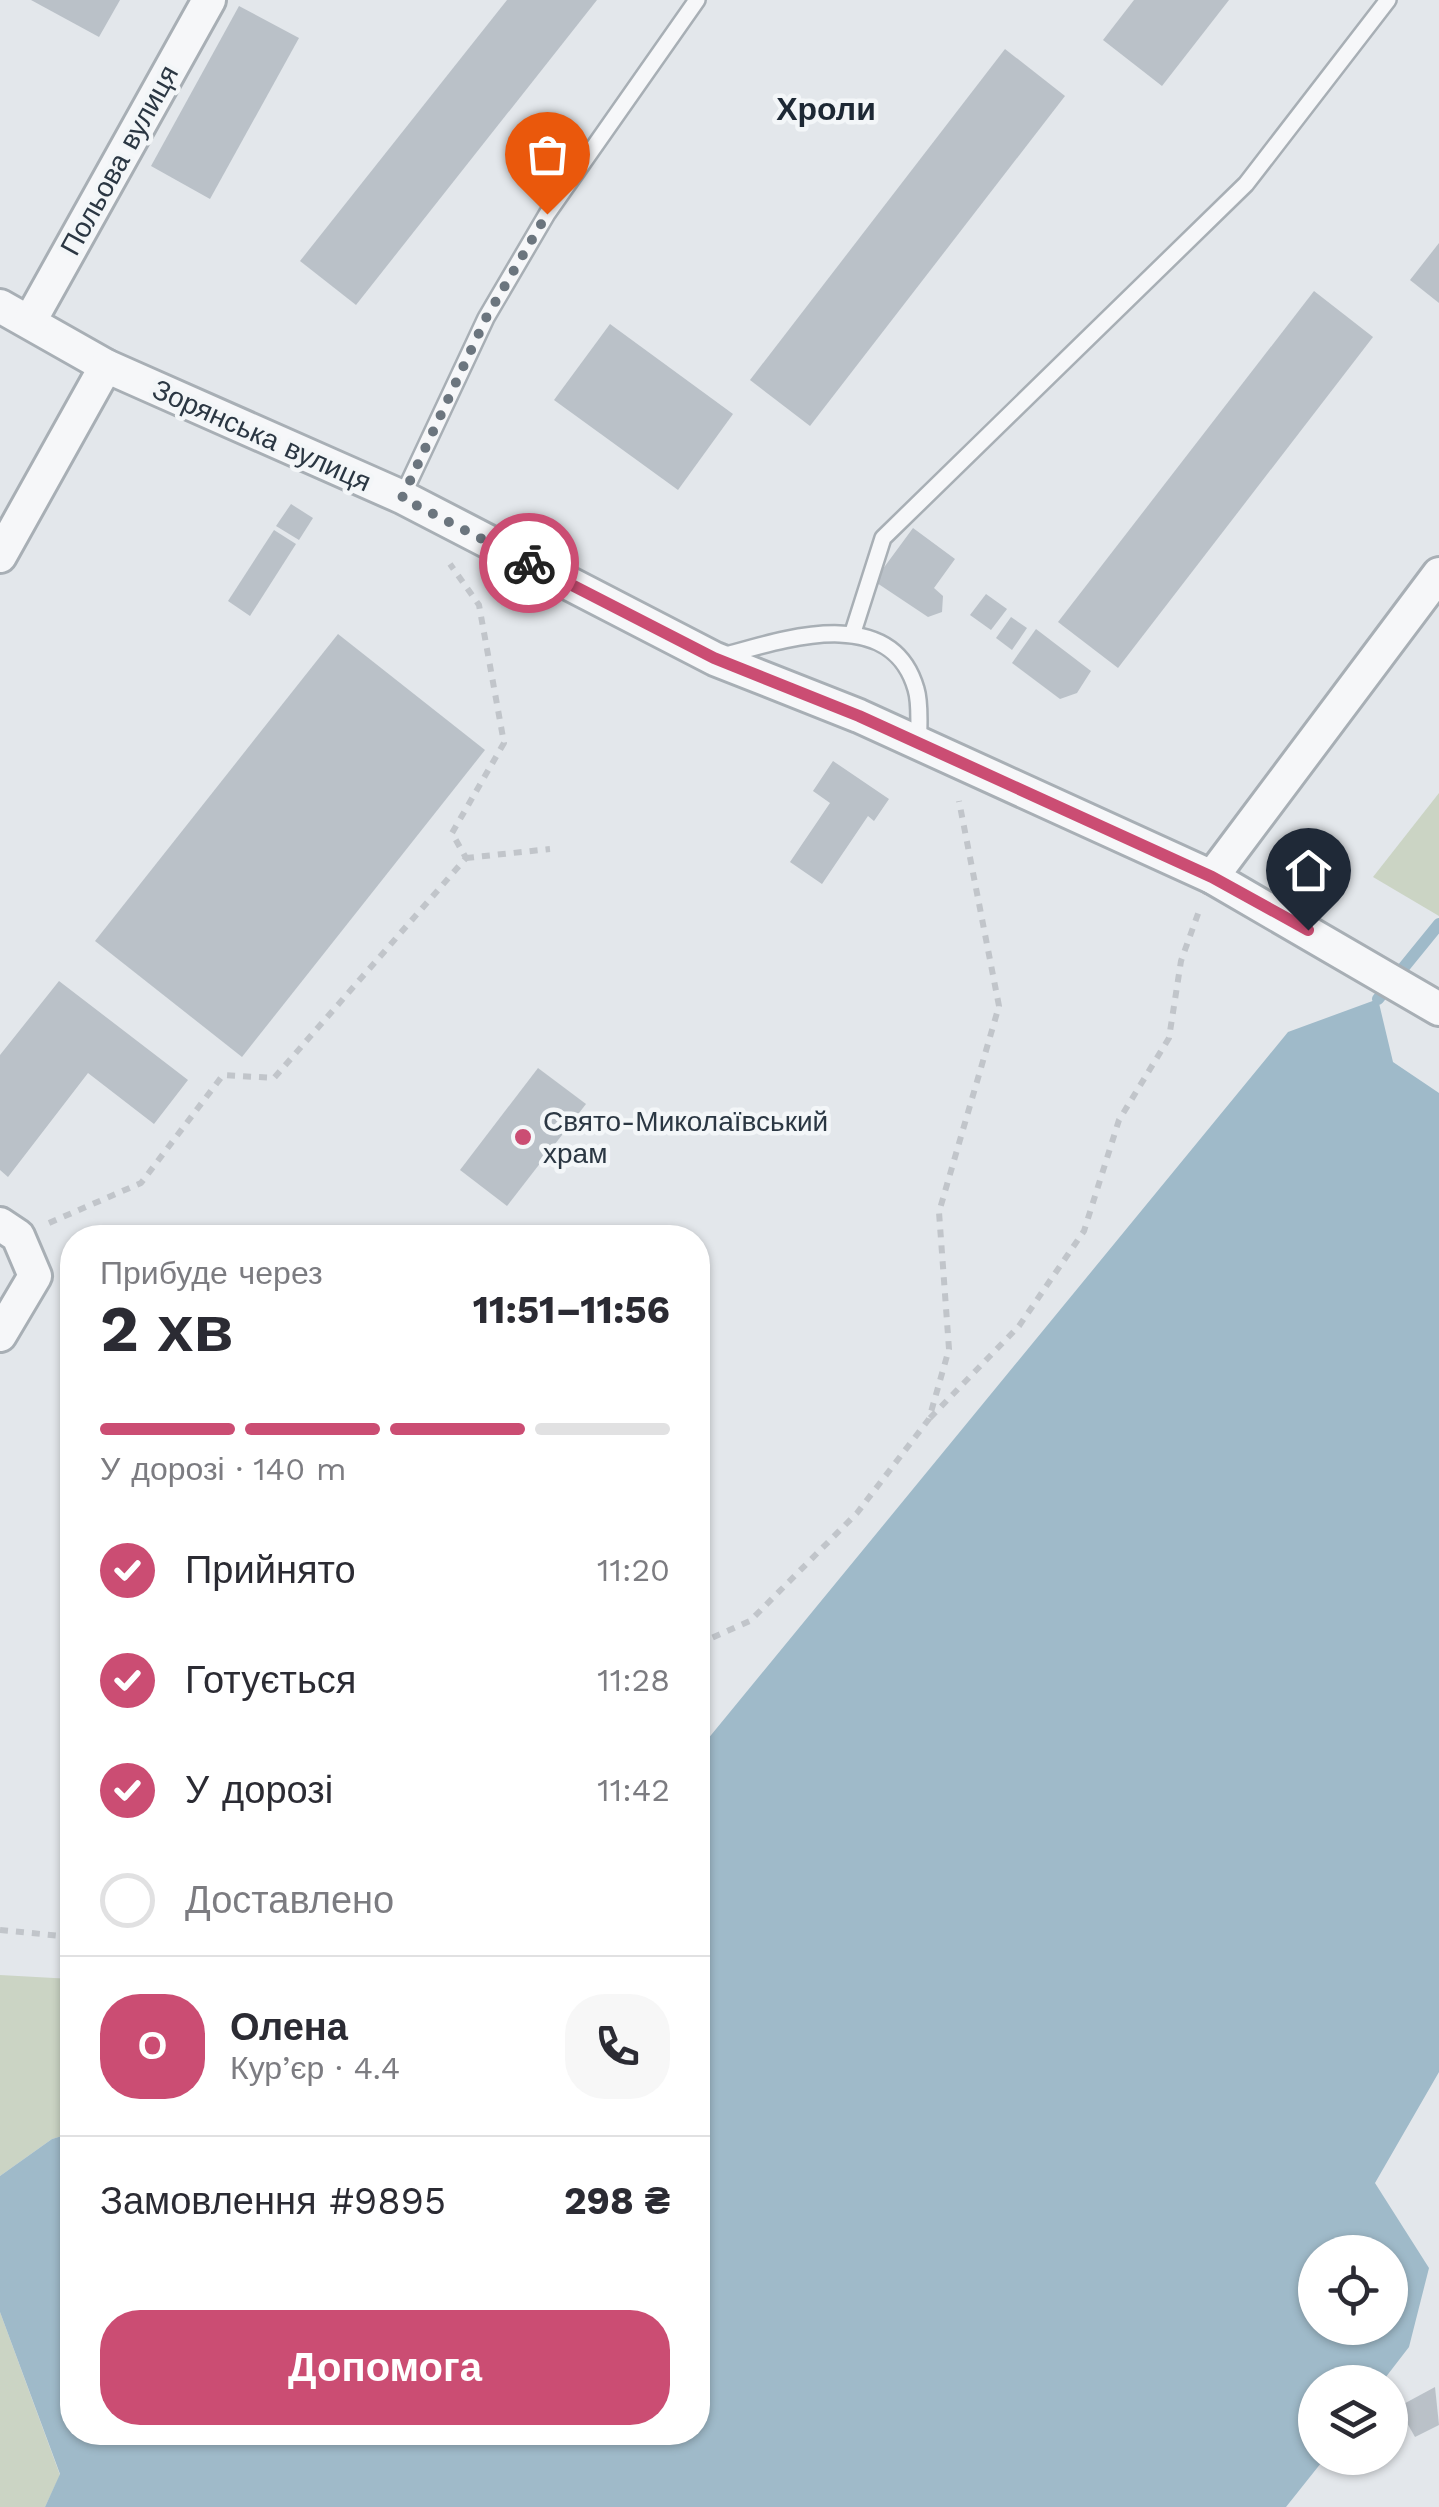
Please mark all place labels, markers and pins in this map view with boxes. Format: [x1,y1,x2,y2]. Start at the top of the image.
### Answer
pin [505,112,590,215]
pin [1266,828,1351,931]
place label: Свято-Миколаївський храм [543,1105,828,1170]
marker: Свято-Миколаївський храм [512,1126,534,1148]

